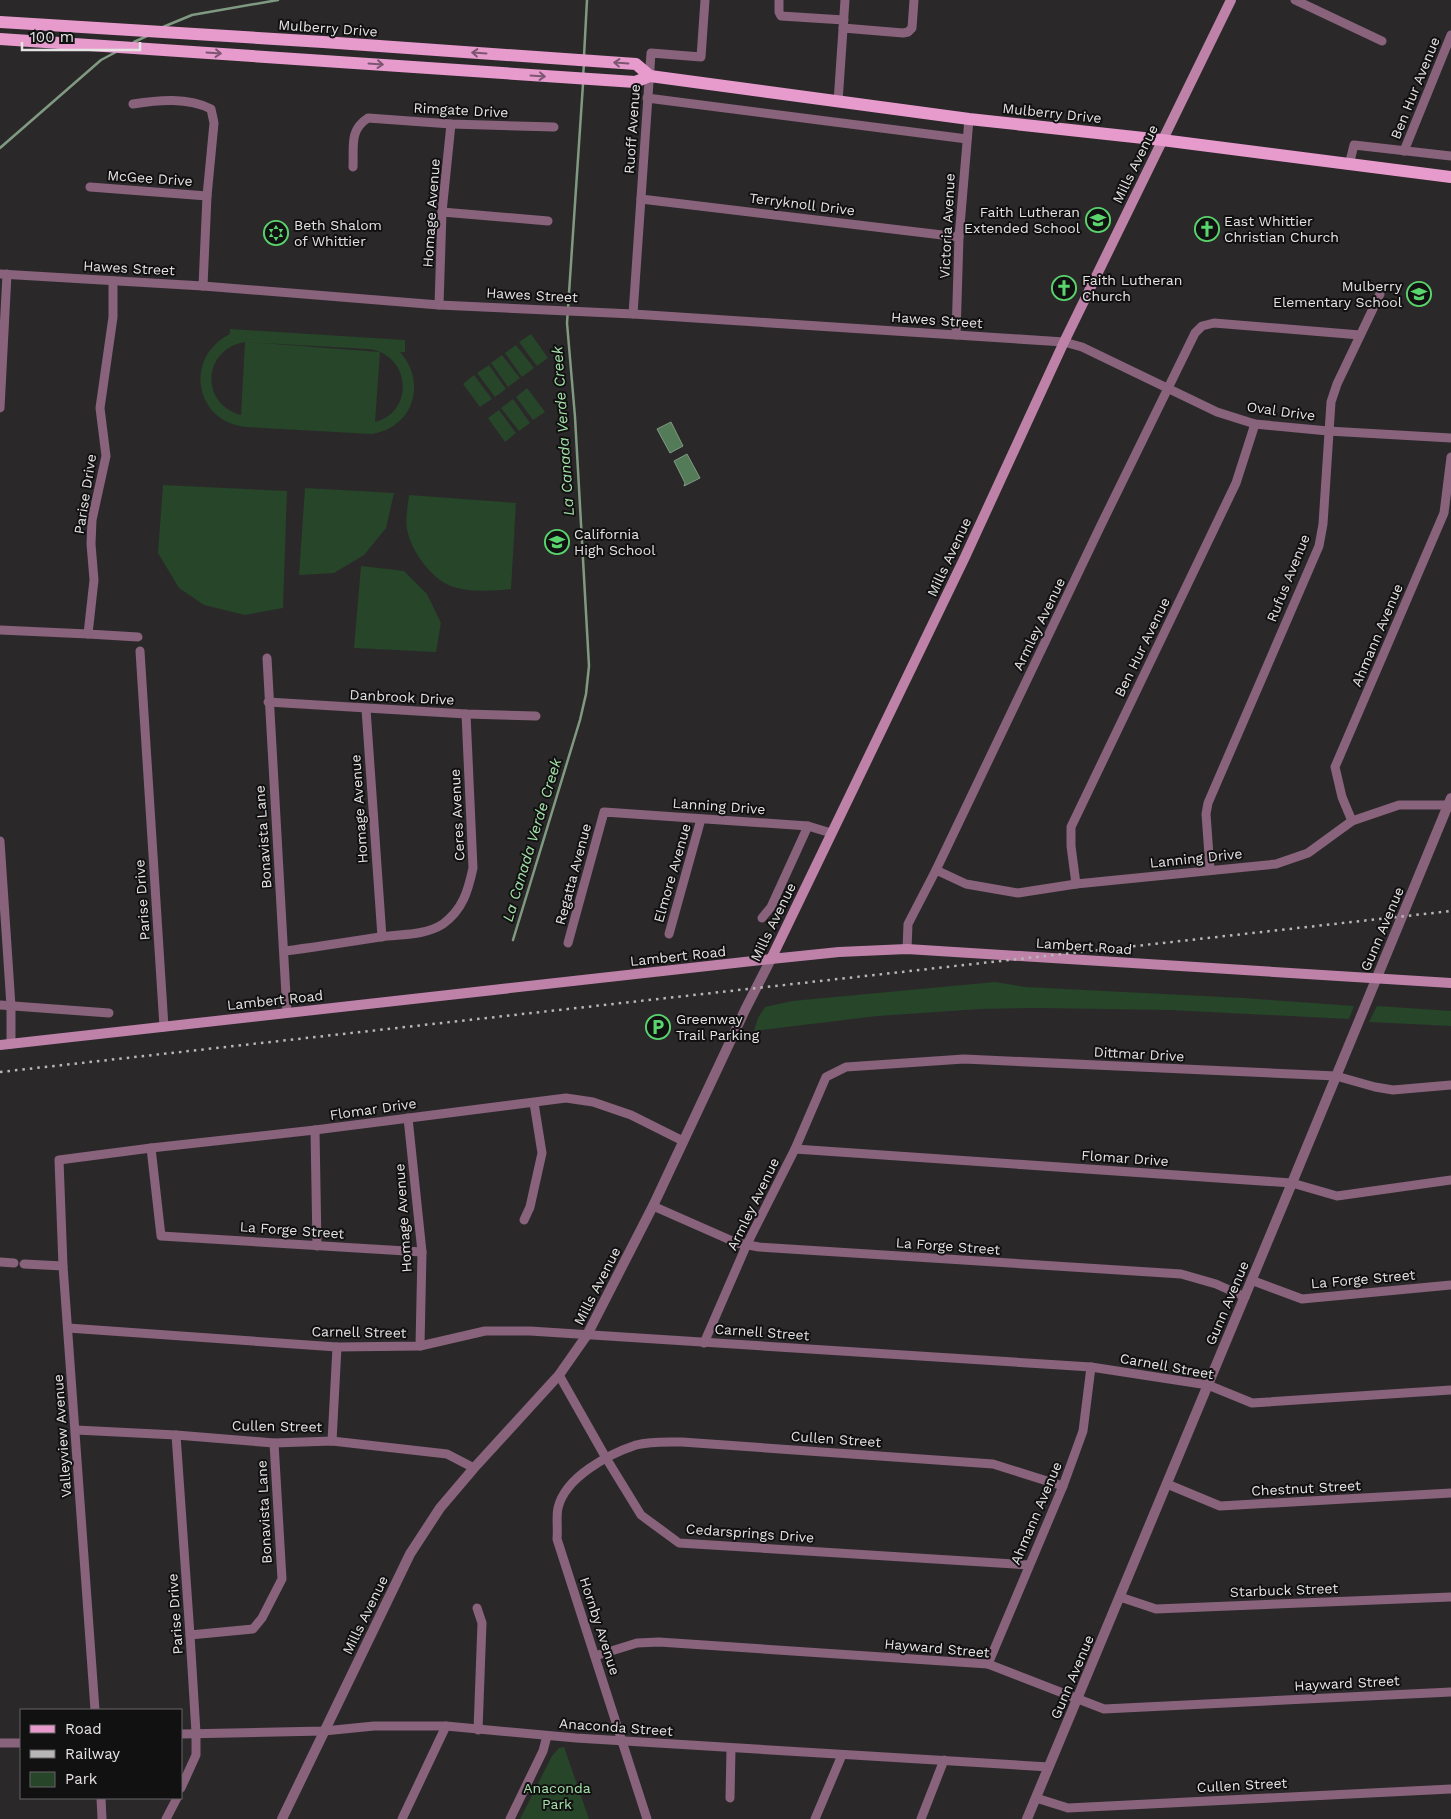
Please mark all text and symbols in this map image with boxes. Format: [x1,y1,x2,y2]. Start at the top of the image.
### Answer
street label: Mulberry Drive [278,17,378,39]
scale bar [22,20,140,52]
text: 100 m [30,28,74,46]
street label: Ben Hur Avenue [1387,35,1443,141]
one-way arrow [206,49,222,58]
one-way arrow [471,49,487,58]
one-way arrow [614,59,630,68]
one-way arrow [368,60,384,69]
one-way arrow [530,71,546,80]
street label: Ruoff Avenue [621,83,643,175]
street label: Rimgate Drive [413,100,509,120]
street label: Mulberry Drive [1002,100,1102,126]
street label: Mills Avenue [1109,122,1161,206]
street label: Homage Avenue [419,158,443,268]
street label: McGee Drive [107,167,193,189]
street label: Victoria Avenue [936,173,958,279]
street label: Terryknoll Drive [748,190,856,218]
place label: Faith Lutheran Extended School [964,204,1081,236]
school or university icon: Faith Lutheran Extended School [1085,207,1111,233]
place label: East Whittier Christian Church [1224,213,1339,245]
church icon: East Whittier Christian Church [1194,216,1220,242]
place label: Beth Shalom of Whittier [294,217,382,249]
synagogue icon: Beth Shalom of Whittier [263,220,289,246]
street label: Hawes Street [83,258,175,278]
place label: Faith Lutheran Church [1082,272,1182,304]
church icon: Faith Lutheran Church [1051,275,1077,301]
place label: Mulberry Elementary School [1273,278,1403,310]
school or university icon: Mulberry Elementary School [1406,281,1432,307]
street label: Hawes Street [486,285,578,305]
street label: Hawes Street [891,309,983,331]
water label: La Canada Verde Creek [548,345,578,516]
street label: Oval Drive [1246,398,1316,424]
street label: Parise Drive [71,453,99,535]
street label: Mills Avenue [924,515,974,599]
place label: California High School [574,526,656,558]
school or university icon: California High School [544,529,570,555]
street label: Rufus Avenue [1263,532,1313,624]
street label: Armley Avenue [1010,575,1068,673]
street label: Ahmann Avenue [1348,581,1406,689]
street label: Ben Hur Avenue [1111,595,1173,699]
street label: Danbrook Drive [349,686,455,708]
street label: Homage Avenue [347,754,371,864]
water label: La Canada Verde Creek [499,755,566,924]
street label: Ceres Avenue [447,768,467,862]
street label: Bonavista Lane [251,785,275,889]
street label: Lanning Drive [672,795,766,817]
street label: Regatta Avenue [552,821,594,927]
street label: Elmore Avenue [650,822,694,924]
street label: Lanning Drive [1149,845,1243,871]
street label: Parise Drive [131,859,153,941]
street label: Mills Avenue [747,880,799,964]
street label: Gunn Avenue [1357,885,1407,973]
street label: Lambert Road [1035,935,1133,957]
street label: Lambert Road [629,943,727,969]
street label: Lambert Road [226,987,324,1013]
place label: Greenway Trail Parking [676,1011,760,1043]
parking icon: Greenway Trail Parking [645,1014,671,1040]
street label: Dittmar Drive [1093,1044,1185,1064]
street label: Flomar Drive [329,1095,417,1123]
street label: Flomar Drive [1081,1147,1169,1169]
street label: Armley Avenue [724,1155,782,1253]
street label: Homage Avenue [391,1163,415,1273]
street label: La Forge Street [239,1218,345,1242]
street label: La Forge Street [895,1234,1001,1258]
street label: Mills Avenue [570,1244,624,1328]
street label: Gunn Avenue [1202,1259,1252,1347]
street label: La Forge Street [1310,1266,1416,1292]
street label: Carnell Street [714,1321,810,1343]
street label: Carnell Street [311,1323,407,1341]
street label: Carnell Street [1119,1350,1215,1382]
street label: Valleyview Avenue [50,1374,74,1498]
street label: Cullen Street [232,1417,323,1435]
street label: Cullen Street [790,1428,882,1450]
street label: Ahmann Avenue [1007,1459,1065,1567]
street label: Bonavista Lane [253,1460,275,1564]
street label: Chestnut Street [1251,1477,1361,1499]
street label: Cedarsprings Drive [685,1521,815,1545]
street label: Parise Drive [164,1573,186,1655]
street label: Mills Avenue [339,1573,391,1657]
street label: Hornby Avenue [577,1575,623,1677]
street label: Starbuck Street [1230,1580,1339,1600]
street label: Gunn Avenue [1047,1633,1097,1721]
street label: Hayward Street [884,1635,990,1661]
street label: Hayward Street [1294,1672,1400,1694]
legend [20,1709,182,1799]
street label: Anaconda Street [559,1715,674,1739]
text: Road [65,1720,102,1738]
text: Railway [65,1745,120,1763]
text: Park [65,1770,98,1788]
street label: Cullen Street [1196,1775,1288,1795]
park label: Anaconda Park [523,1780,591,1812]

